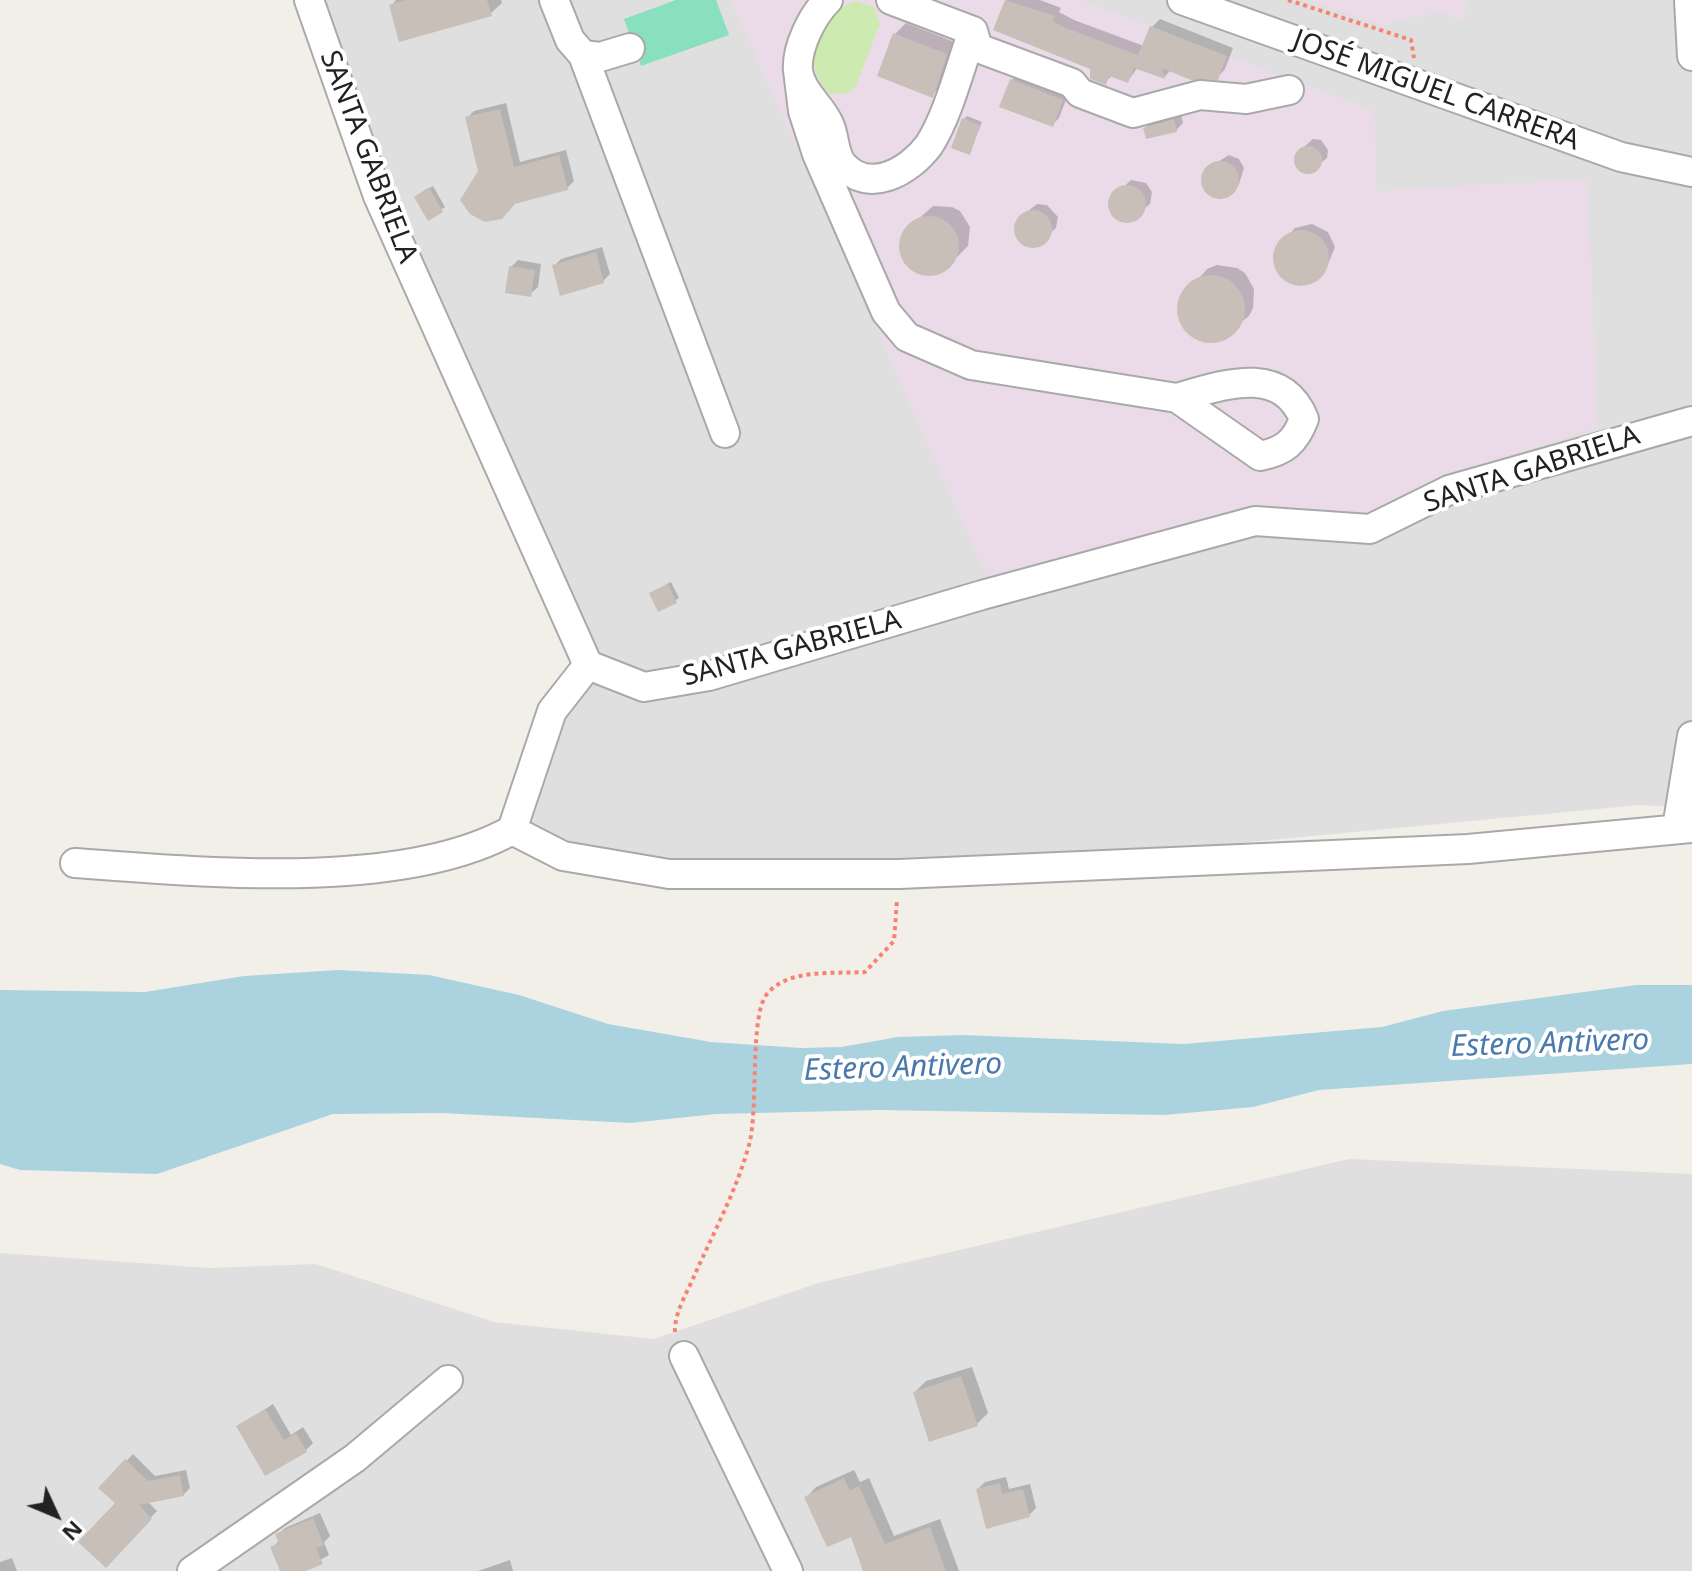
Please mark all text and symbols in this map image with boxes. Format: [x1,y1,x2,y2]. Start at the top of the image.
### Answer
street label: JOSÉ MIGUEL CARRERA [1288,24,1584,158]
street label: SANTA GABRIELA [312,46,424,268]
street label: SANTA GABRIELA [1420,419,1644,521]
street label: SANTA GABRIELA [679,604,905,694]
water label: Estero Antivero [1450,1023,1650,1065]
water label: Estero Antivero [803,1047,1003,1089]
north arrow [16,1475,96,1555]
text: N [56,1515,90,1549]

